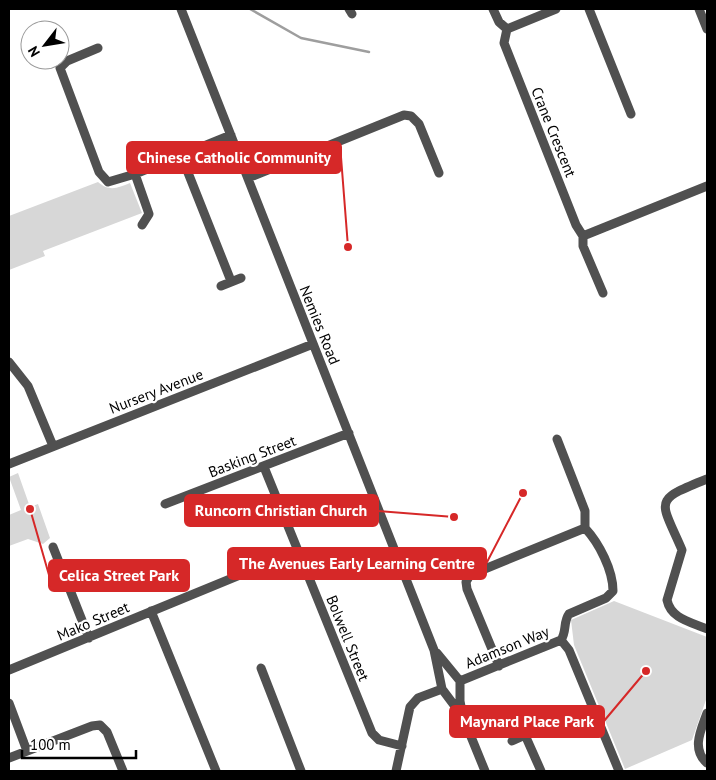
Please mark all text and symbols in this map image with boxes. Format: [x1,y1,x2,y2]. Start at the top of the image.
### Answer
north arrow [20,20,70,70]
text: N [24,43,44,60]
street label: Crane Crescent [527,84,581,180]
callout: Chinese Catholic Community [127,142,341,173]
text: Chinese Catholic Community [137,147,331,167]
street label: Nemies Road [296,283,344,367]
street label: Nursery Avenue [106,364,206,418]
street label: Basking Street [206,431,298,481]
callout: Runcorn Christian Church [185,495,378,526]
text: Runcorn Christian Church [195,500,367,520]
callout: The Avenues Early Learning Centre [228,548,486,579]
text: The Avenues Early Learning Centre [239,553,475,573]
callout: Celica Street Park [49,560,189,591]
text: Celica Street Park [59,565,179,585]
street label: Bolwell Street [322,592,374,684]
street label: Mako Street [54,597,132,645]
street label: Adamson Way [462,622,552,672]
callout: Maynard Place Park [450,706,604,737]
text: Maynard Place Park [460,711,594,731]
scale bar [22,728,136,760]
text: 100 m [30,735,71,754]

